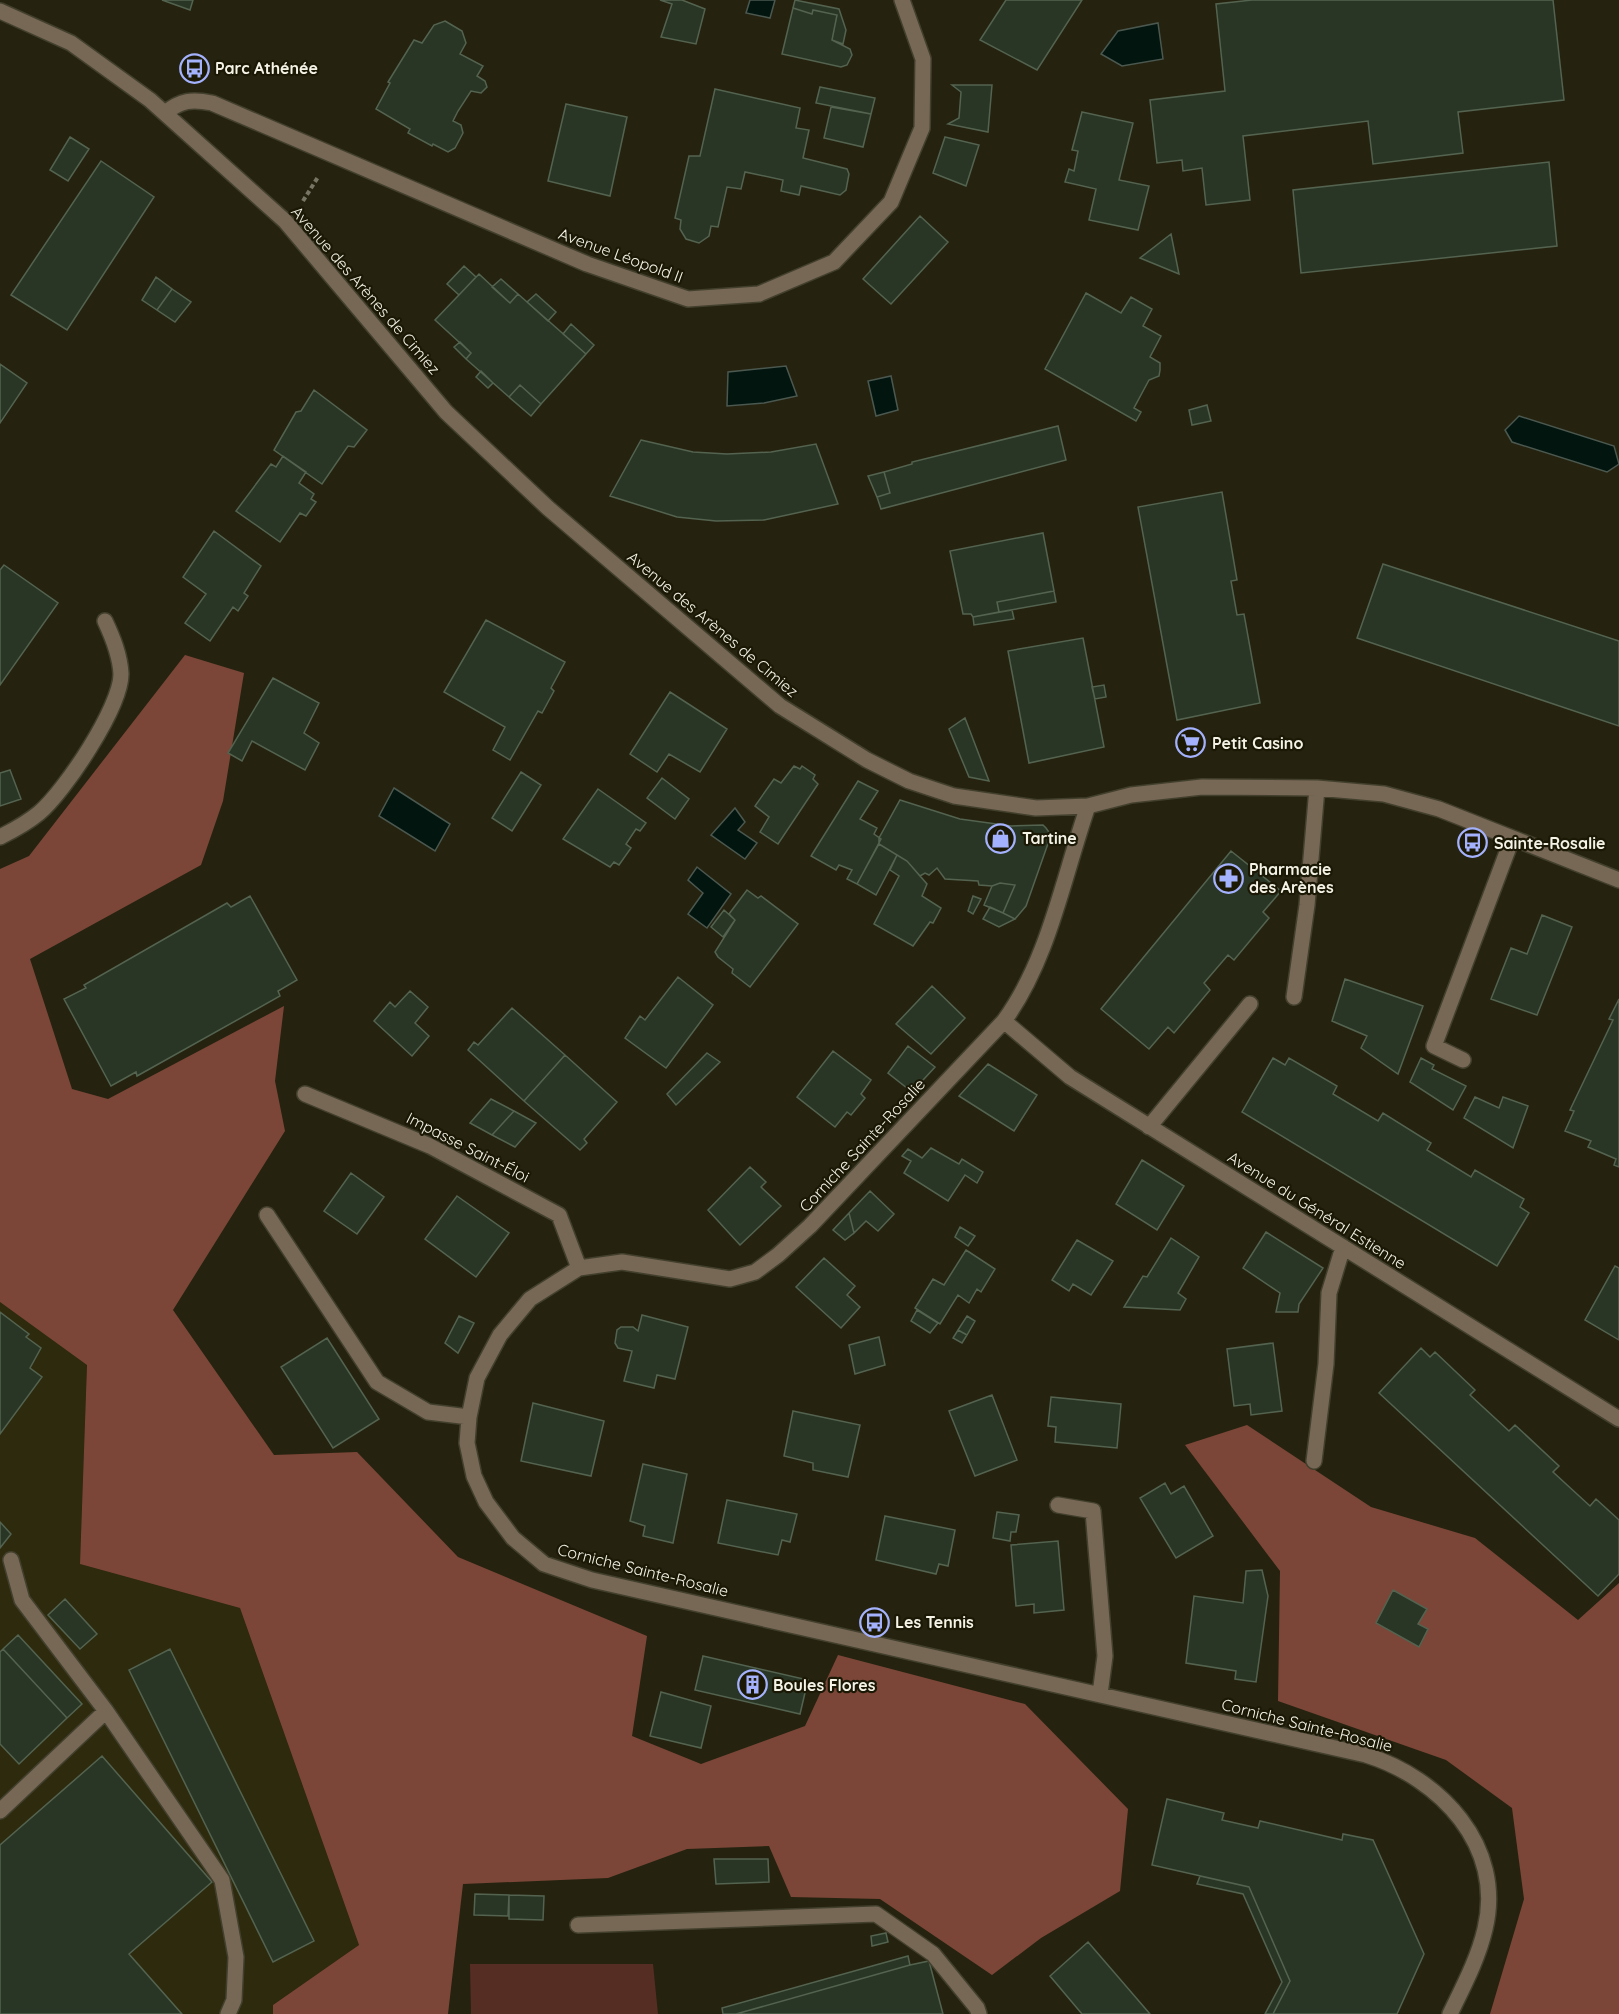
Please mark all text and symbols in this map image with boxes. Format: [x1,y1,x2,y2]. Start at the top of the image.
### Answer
bus stop icon: Parc Athénée [178,52,210,84]
place label: Parc Athénée [215,58,318,78]
street label: Avenue des Arènes de Cimiez [287,202,445,378]
street label: Avenue Léopold II [556,223,686,287]
street label: Avenue des Arènes de Cimiez [624,547,802,701]
supermarket icon: Petit Casino [1175,727,1207,759]
place label: Petit Casino [1212,733,1303,753]
shop icon: Tartine [985,822,1017,854]
bus stop icon: Sainte-Rosalie [1457,827,1489,859]
place label: Tartine [1022,828,1077,848]
place label: Sainte-Rosalie [1494,833,1605,853]
place label: Pharmacie des Arènes [1249,859,1334,897]
pharmacy icon: Pharmacie des Arènes [1212,862,1244,894]
street label: Corniche Sainte-Rosalie [795,1074,929,1216]
street label: Impasse Saint-Éloi [403,1107,533,1187]
street label: Avenue du Général Estienne [1224,1147,1410,1273]
street label: Corniche Sainte-Rosalie [555,1539,731,1601]
bus stop icon: Les Tennis [858,1606,890,1638]
place label: Les Tennis [895,1612,974,1632]
building icon: Boules Flores [736,1669,768,1701]
place label: Boules Flores [773,1675,876,1695]
street label: Corniche Sainte-Rosalie [1219,1694,1395,1756]

